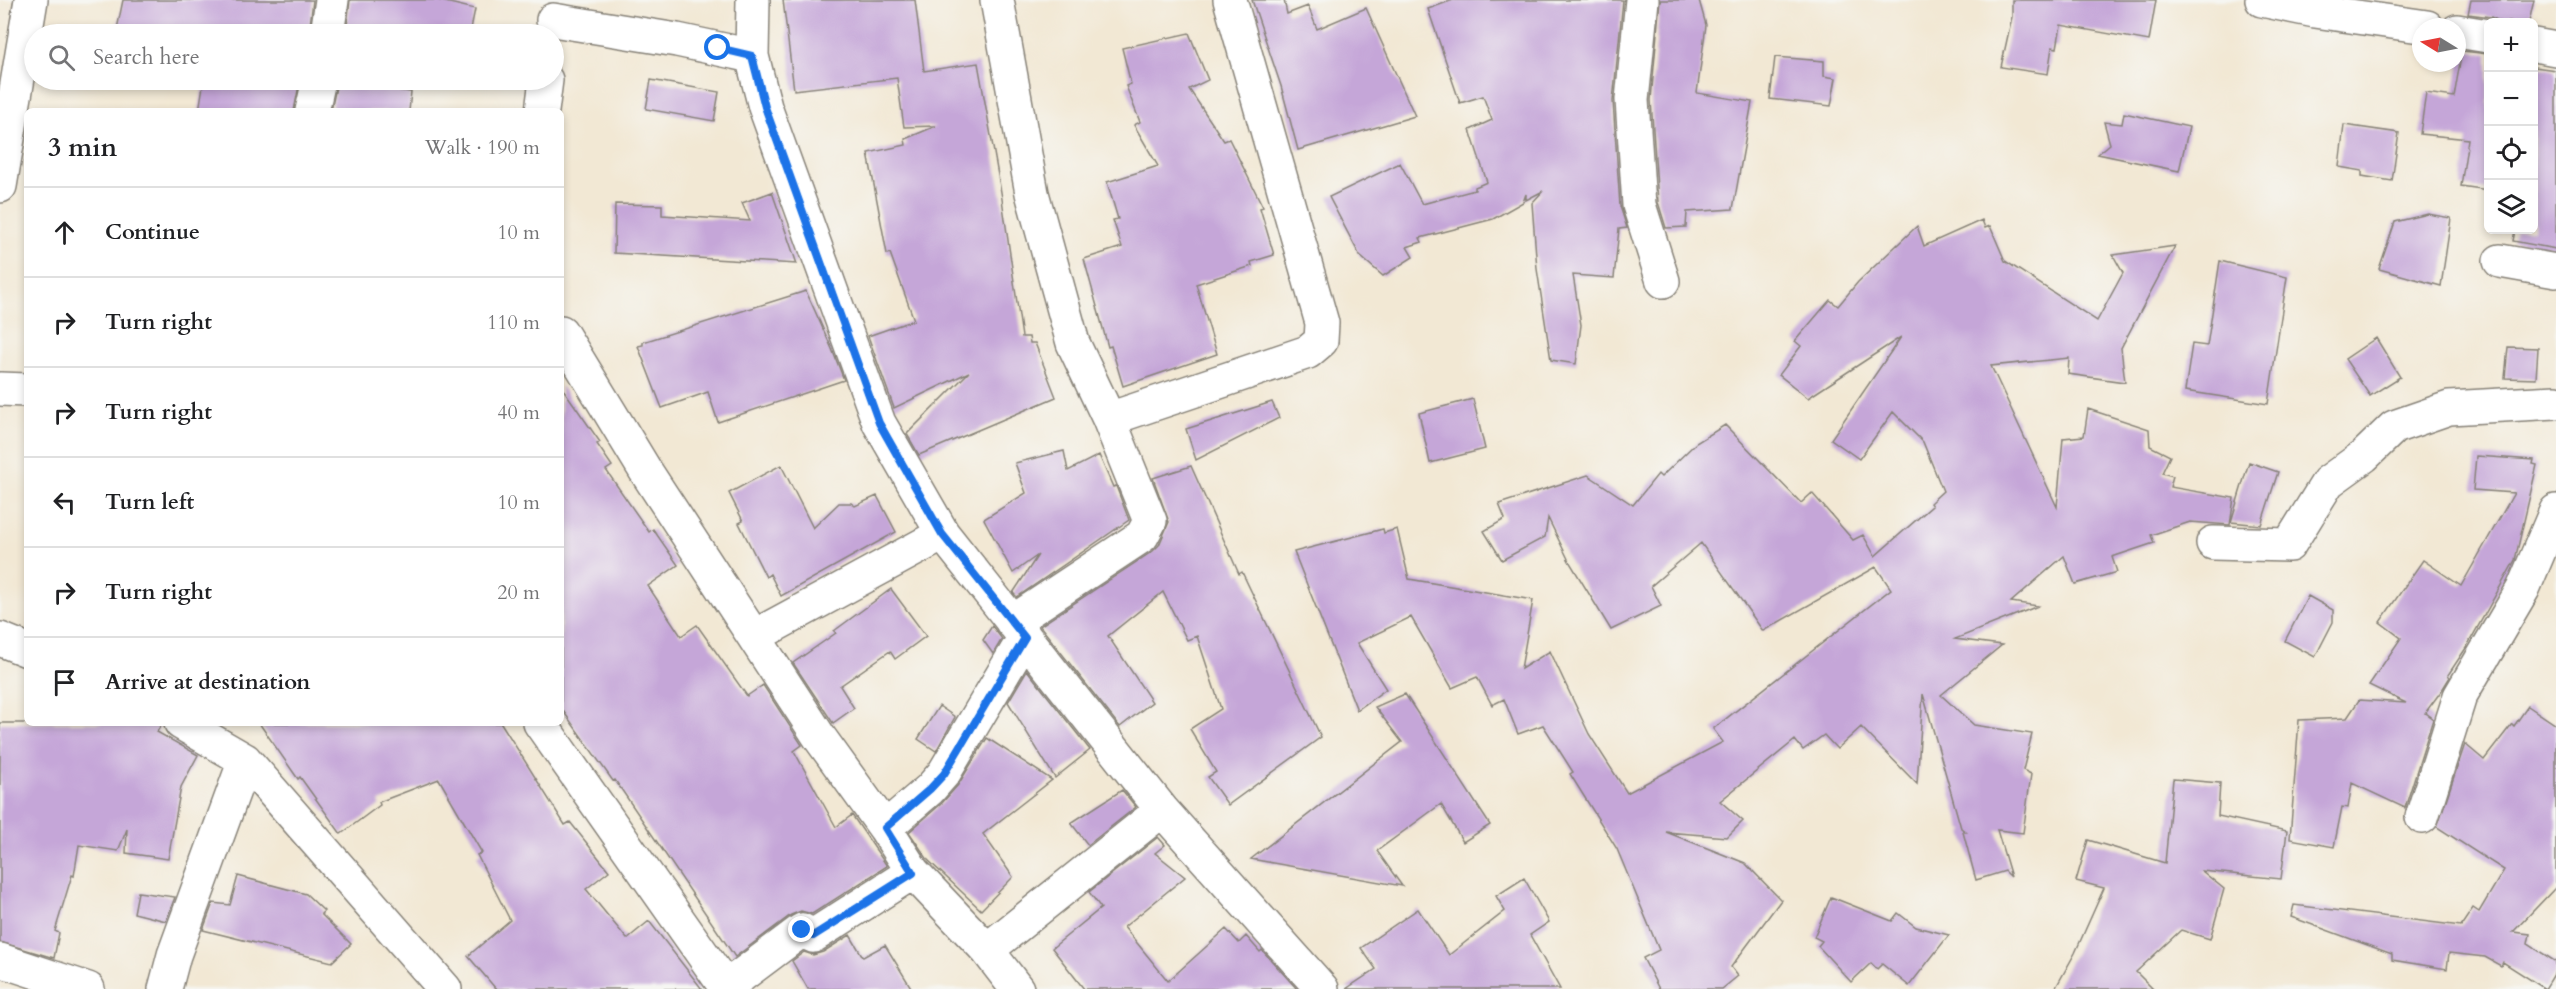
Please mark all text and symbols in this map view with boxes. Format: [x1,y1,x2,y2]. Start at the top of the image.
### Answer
north arrow [2412,18,2466,72]
map controls [2484,18,2538,234]
button: + [2484,18,2538,72]
search box [24,24,564,90]
route start [704,34,730,60]
icon: search [45,41,78,74]
text: Search here [93,42,200,72]
button: − [2484,72,2538,126]
button: locate [2484,126,2538,180]
text: 3 min [48,130,117,165]
text: Walk · 190 m [425,134,540,161]
button: layers [2484,180,2538,234]
icon: ahead [48,216,81,249]
text: Continue [105,217,200,247]
text: 10 m [497,219,540,246]
icon: right [48,306,81,339]
text: Turn right [105,307,212,337]
text: 110 m [487,309,540,336]
icon: right [48,396,81,429]
text: Turn right [105,397,212,427]
text: 40 m [497,399,540,426]
icon: left [48,486,81,519]
text: Turn left [105,487,194,517]
text: 10 m [497,489,540,516]
icon: right [48,576,81,609]
text: Turn right [105,577,212,607]
text: 20 m [497,579,540,606]
icon: arrive [48,666,81,699]
text: Arrive at destination [105,667,310,697]
route end [788,916,814,942]

